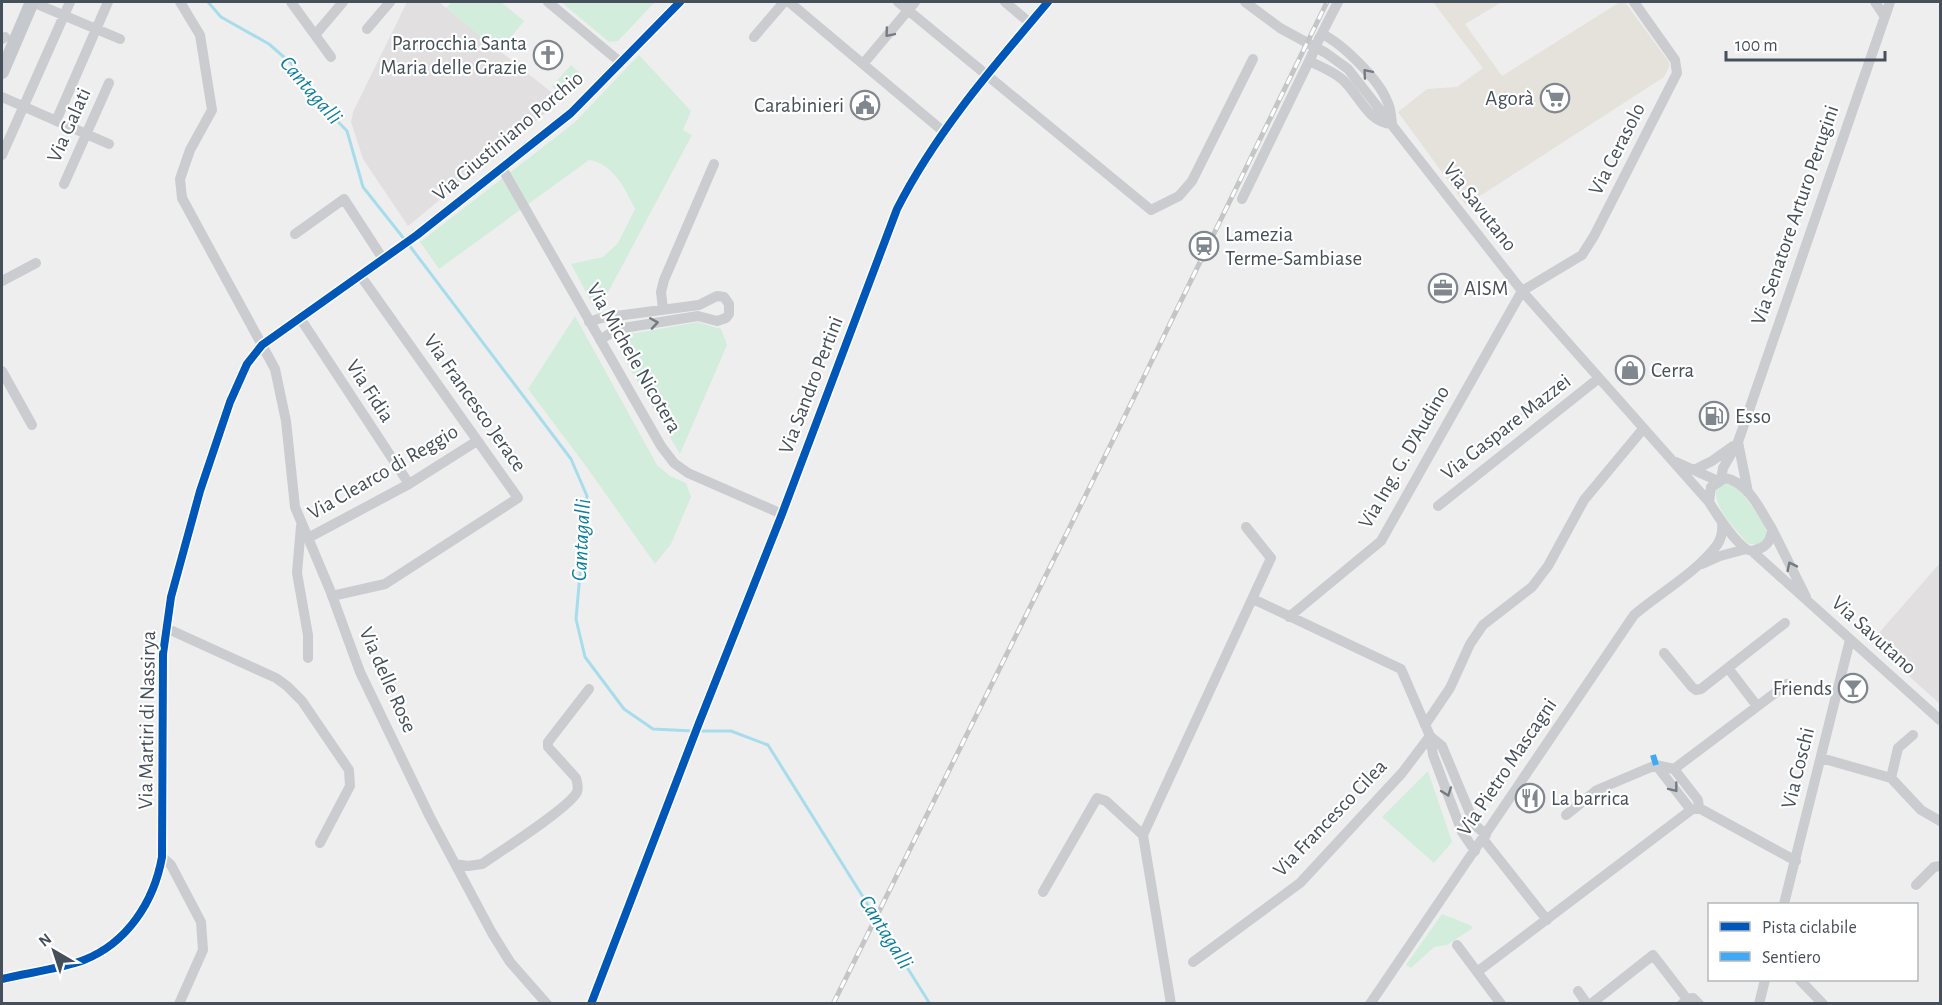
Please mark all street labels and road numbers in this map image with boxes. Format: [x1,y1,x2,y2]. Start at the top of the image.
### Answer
street label: Via Giustiniano Porchio [429,67,587,205]
street label: Via Galati [43,85,95,165]
street label: Via Cerasolo [1585,100,1649,198]
street label: Via Senatore Arturo Perugini [1747,102,1843,328]
street label: Via Savutano [1439,159,1521,255]
street label: Via Michele Nicotera [583,280,685,437]
street label: Via Sandro Pertini [775,313,847,457]
street label: Via Francesco Jerace [420,330,530,476]
street label: Via Fidia [342,356,398,426]
street label: Via Gaspare Mazzei [1437,370,1575,484]
street label: Via Ing. G. D'Audino [1355,382,1453,532]
street label: Via Clearco di Reggio [304,420,462,524]
street label: Via Savutano [1828,592,1920,678]
street label: Via delle Rose [355,624,421,736]
street label: Via Martiri di Nassirya [135,630,159,810]
street label: Via Pietro Mascagni [1453,695,1561,839]
street label: Via Coschi [1778,725,1818,811]
street label: Via Francesco Cilea [1269,755,1391,880]

